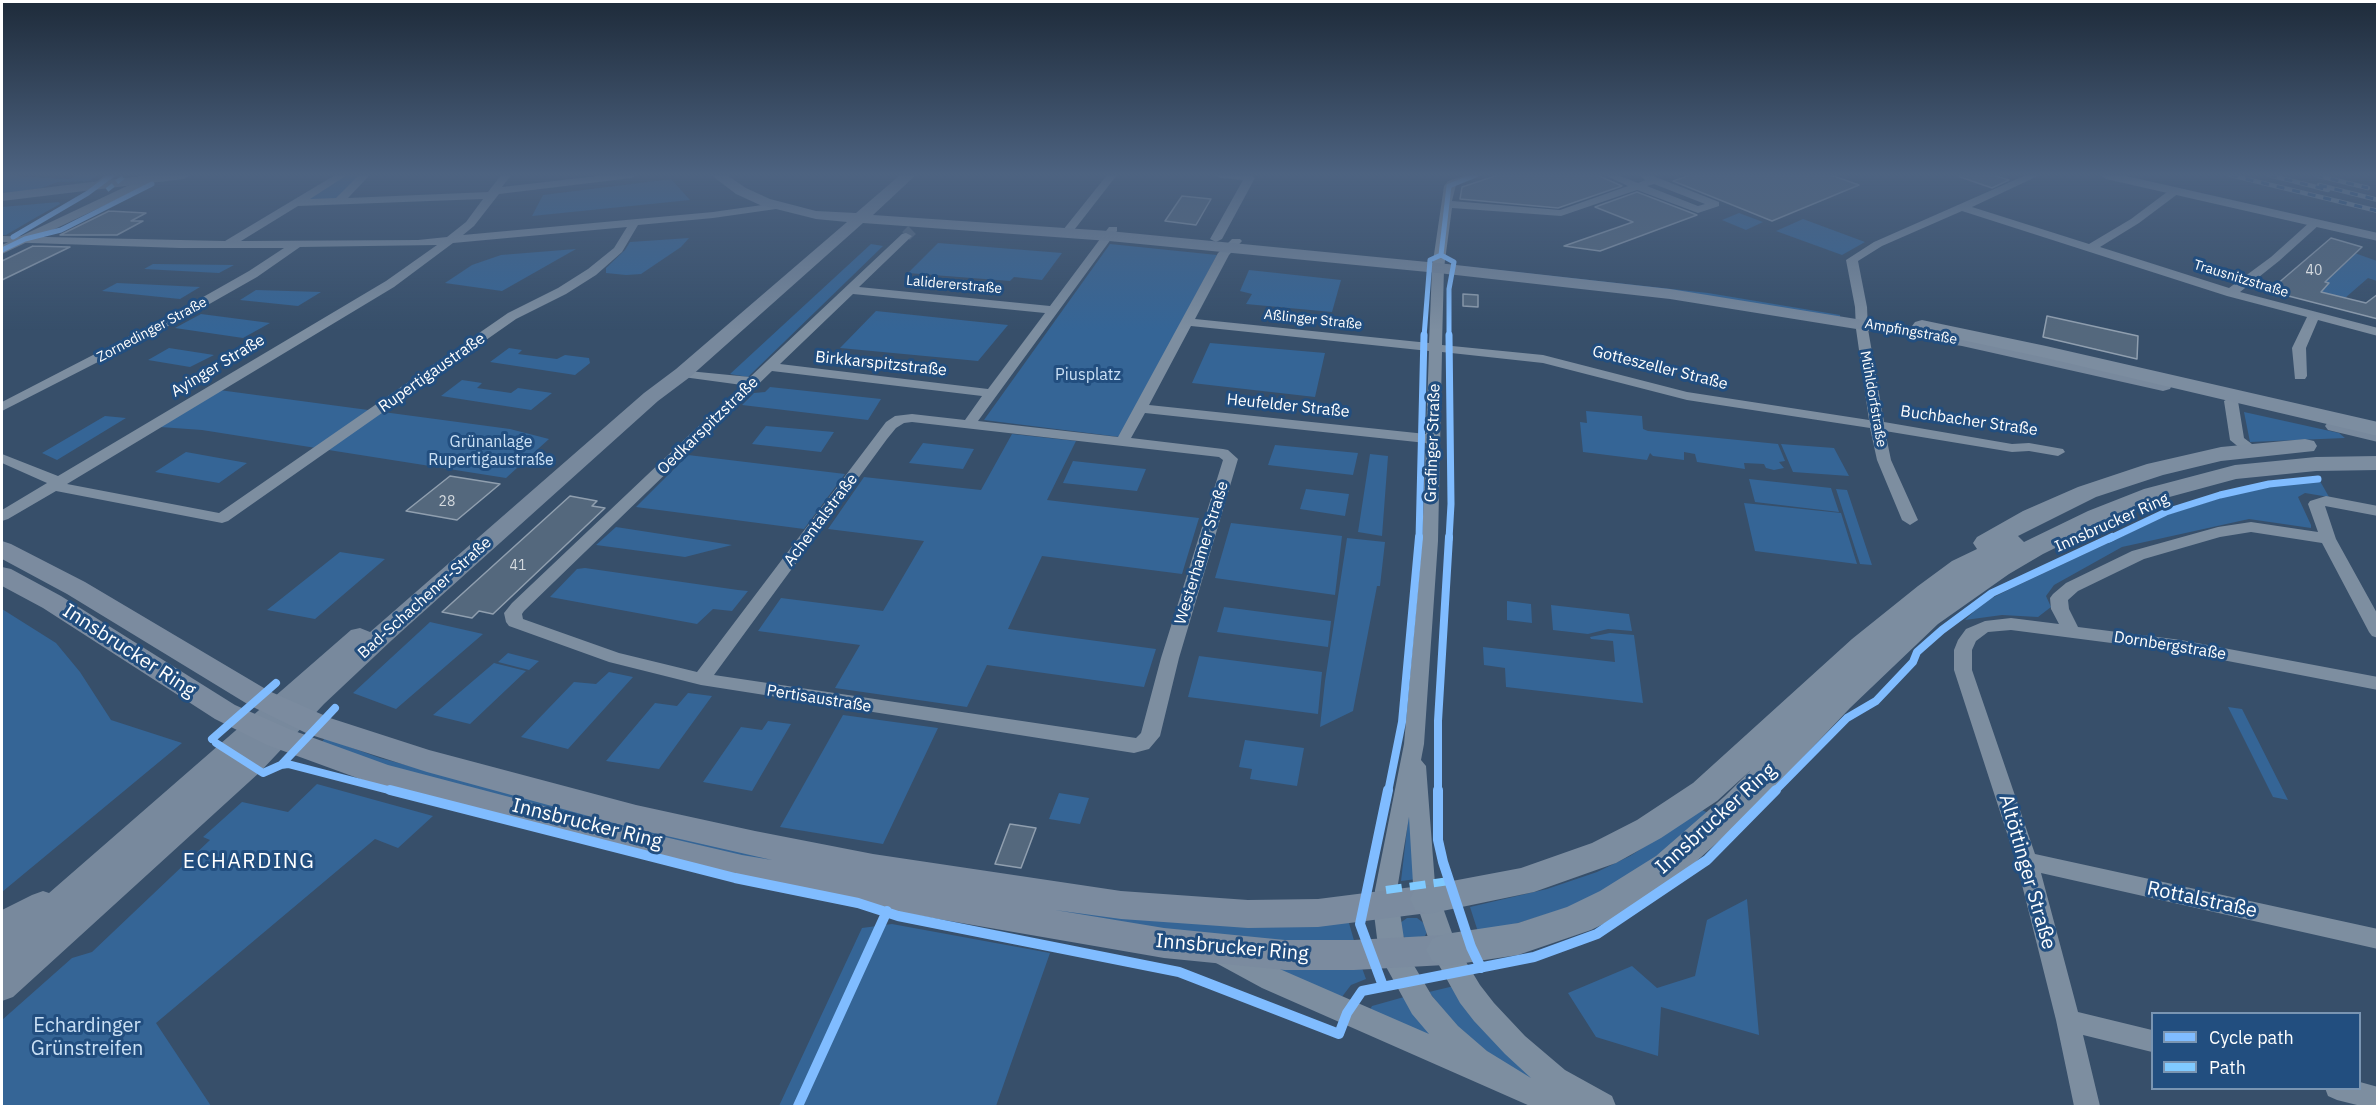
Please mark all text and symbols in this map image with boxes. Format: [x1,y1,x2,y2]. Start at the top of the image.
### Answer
street label: Trausnitzstraße [2191,257,2291,301]
house number: 40 [2306,263,2322,279]
street label: Lalidererstraße [905,272,1003,298]
street label: Zornedinger Straße [94,294,210,366]
street label: Aßlinger Straße [1263,306,1363,334]
street label: Ampfingstraße [1864,316,1958,348]
street label: Rupertigaustraße [375,329,489,417]
street label: Ayinger Straße [168,330,268,402]
street label: Gotteszeller Straße [1590,342,1730,394]
street label: Birkkarspitzstraße [814,348,948,380]
street label: Mühldorfstraße [1856,349,1890,449]
park label: Piusplatz [1055,365,1121,385]
street label: Oedkarspitzstraße [654,373,762,479]
street label: Grafinger Straße [1421,383,1445,503]
street label: Heufelder Straße [1226,390,1350,422]
street label: Buchbacher Straße [1899,402,2039,440]
park label: Grünanlage Rupertigaustraße [428,432,554,470]
street label: Achentalstraße [780,470,862,570]
street label: Westerhamer Straße [1171,479,1233,627]
street label: Innsbrucker Ring [2052,489,2172,557]
house number: 28 [439,494,455,510]
street label: Bad-Schachener-Straße [354,533,496,663]
house number: 41 [510,558,526,574]
street label: Innsbrucker Ring [58,599,200,703]
street label: Dornbergstraße [2113,628,2227,664]
street label: Pertisaustraße [765,681,873,717]
street label: Innsbrucker Ring [1651,759,1781,879]
street label: Altöttinger Straße [1993,792,2061,952]
street label: Innsbrucker Ring [509,794,665,854]
district label: ECHARDING [183,849,315,875]
street label: Rottalstraße [2145,877,2259,923]
street label: Innsbrucker Ring [1154,929,1310,967]
legend [2151,1012,2361,1090]
park label: Echardinger Grünstreifen [31,1014,143,1061]
text: Cycle path [2209,1026,2294,1049]
text: Path [2209,1056,2246,1079]

